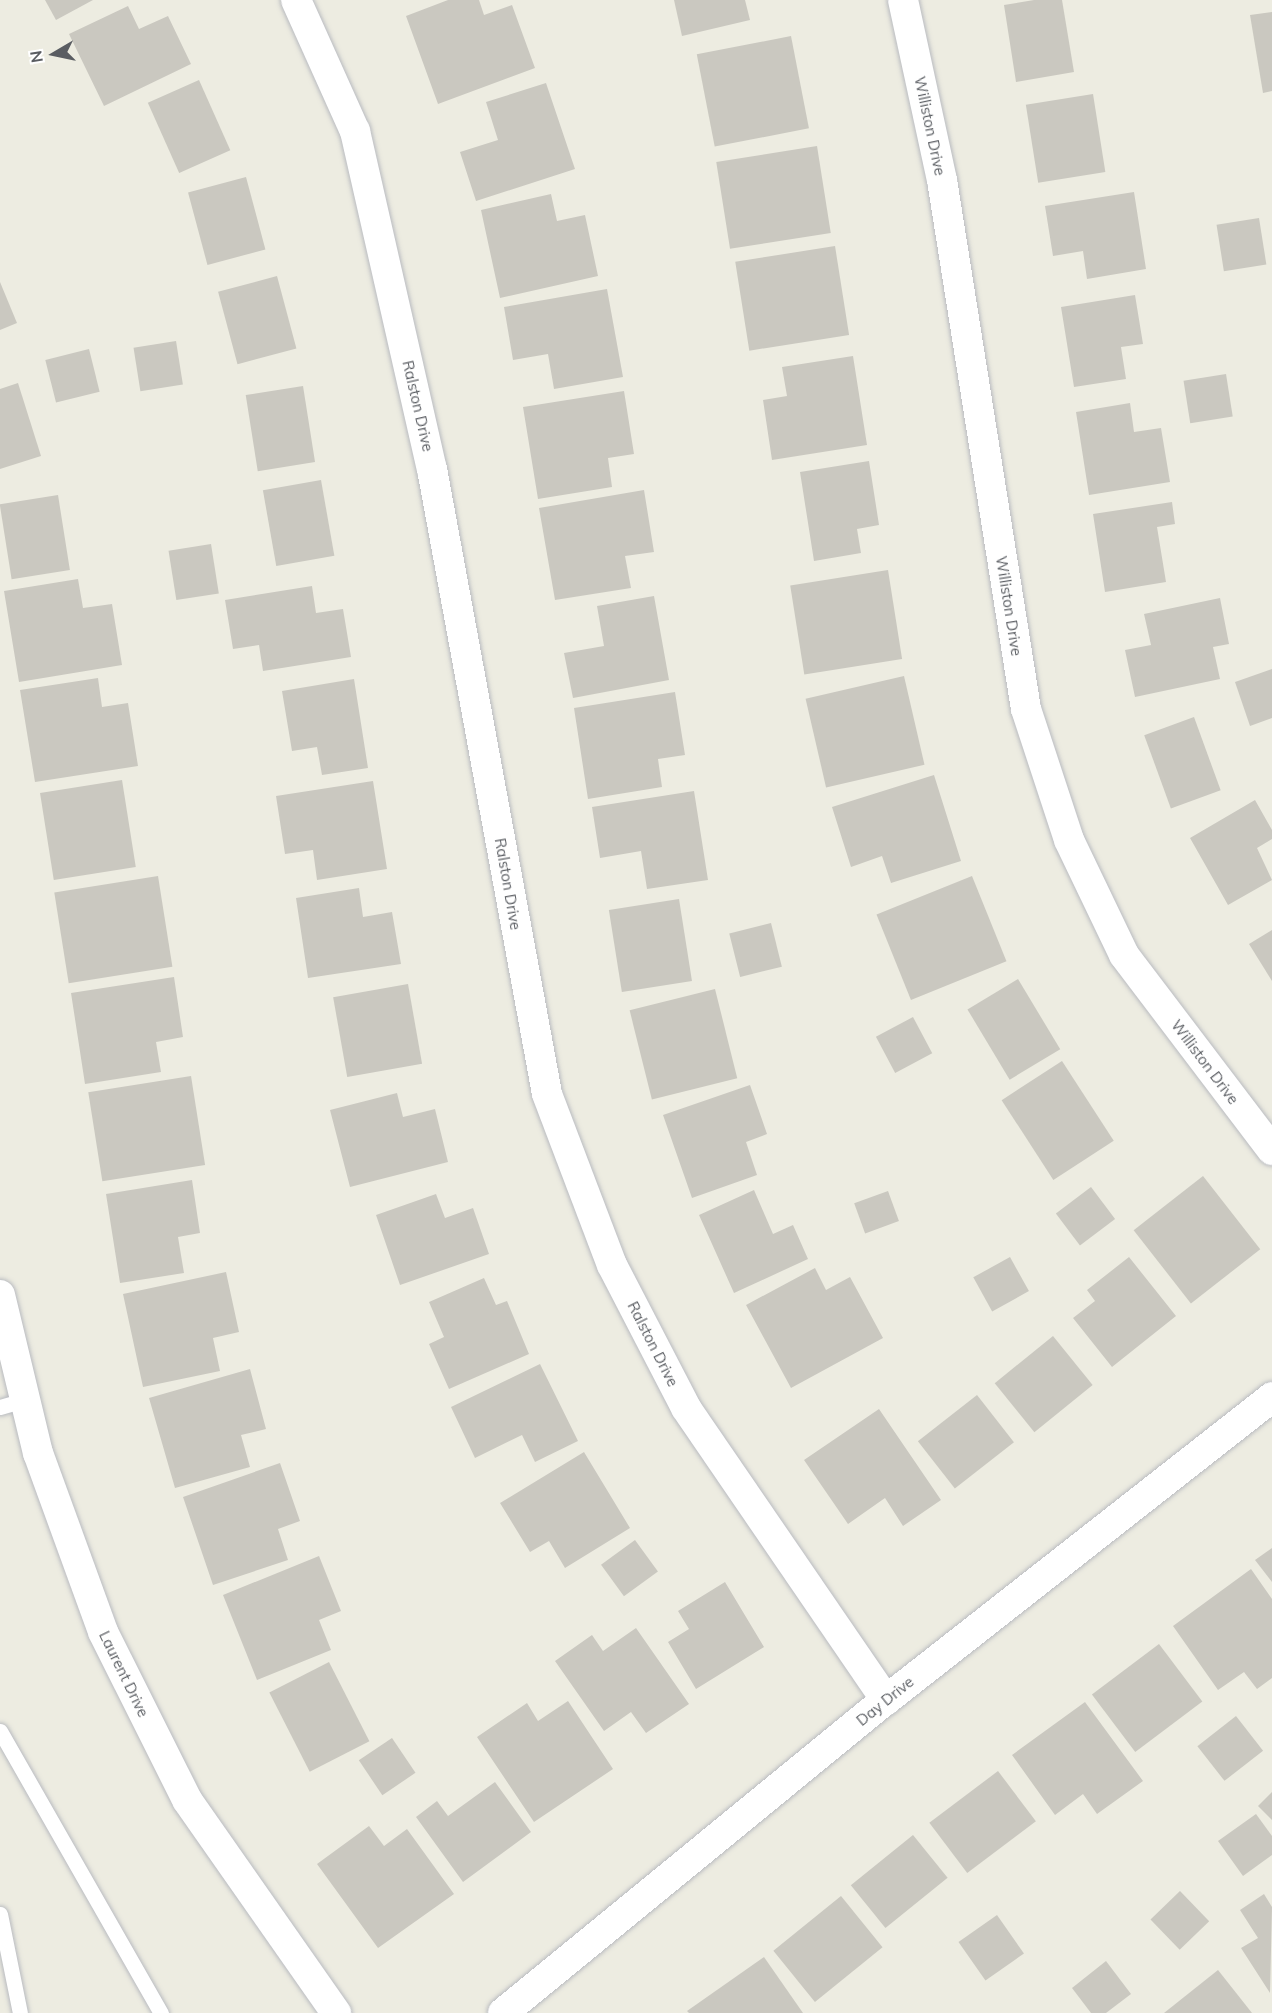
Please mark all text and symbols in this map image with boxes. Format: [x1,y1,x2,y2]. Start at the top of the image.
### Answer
north arrow [24,24,84,84]
text: N [25,49,47,64]
street label: Williston Drive [911,75,949,177]
street label: Ralston Drive [399,359,437,453]
street label: Williston Drive [992,555,1026,657]
street label: Ralston Drive [491,837,525,931]
street label: Williston Drive [1167,1016,1243,1108]
street label: Ralston Drive [624,1298,682,1390]
street label: Laurent Drive [95,1628,153,1720]
street label: Day Drive [853,1673,917,1729]

